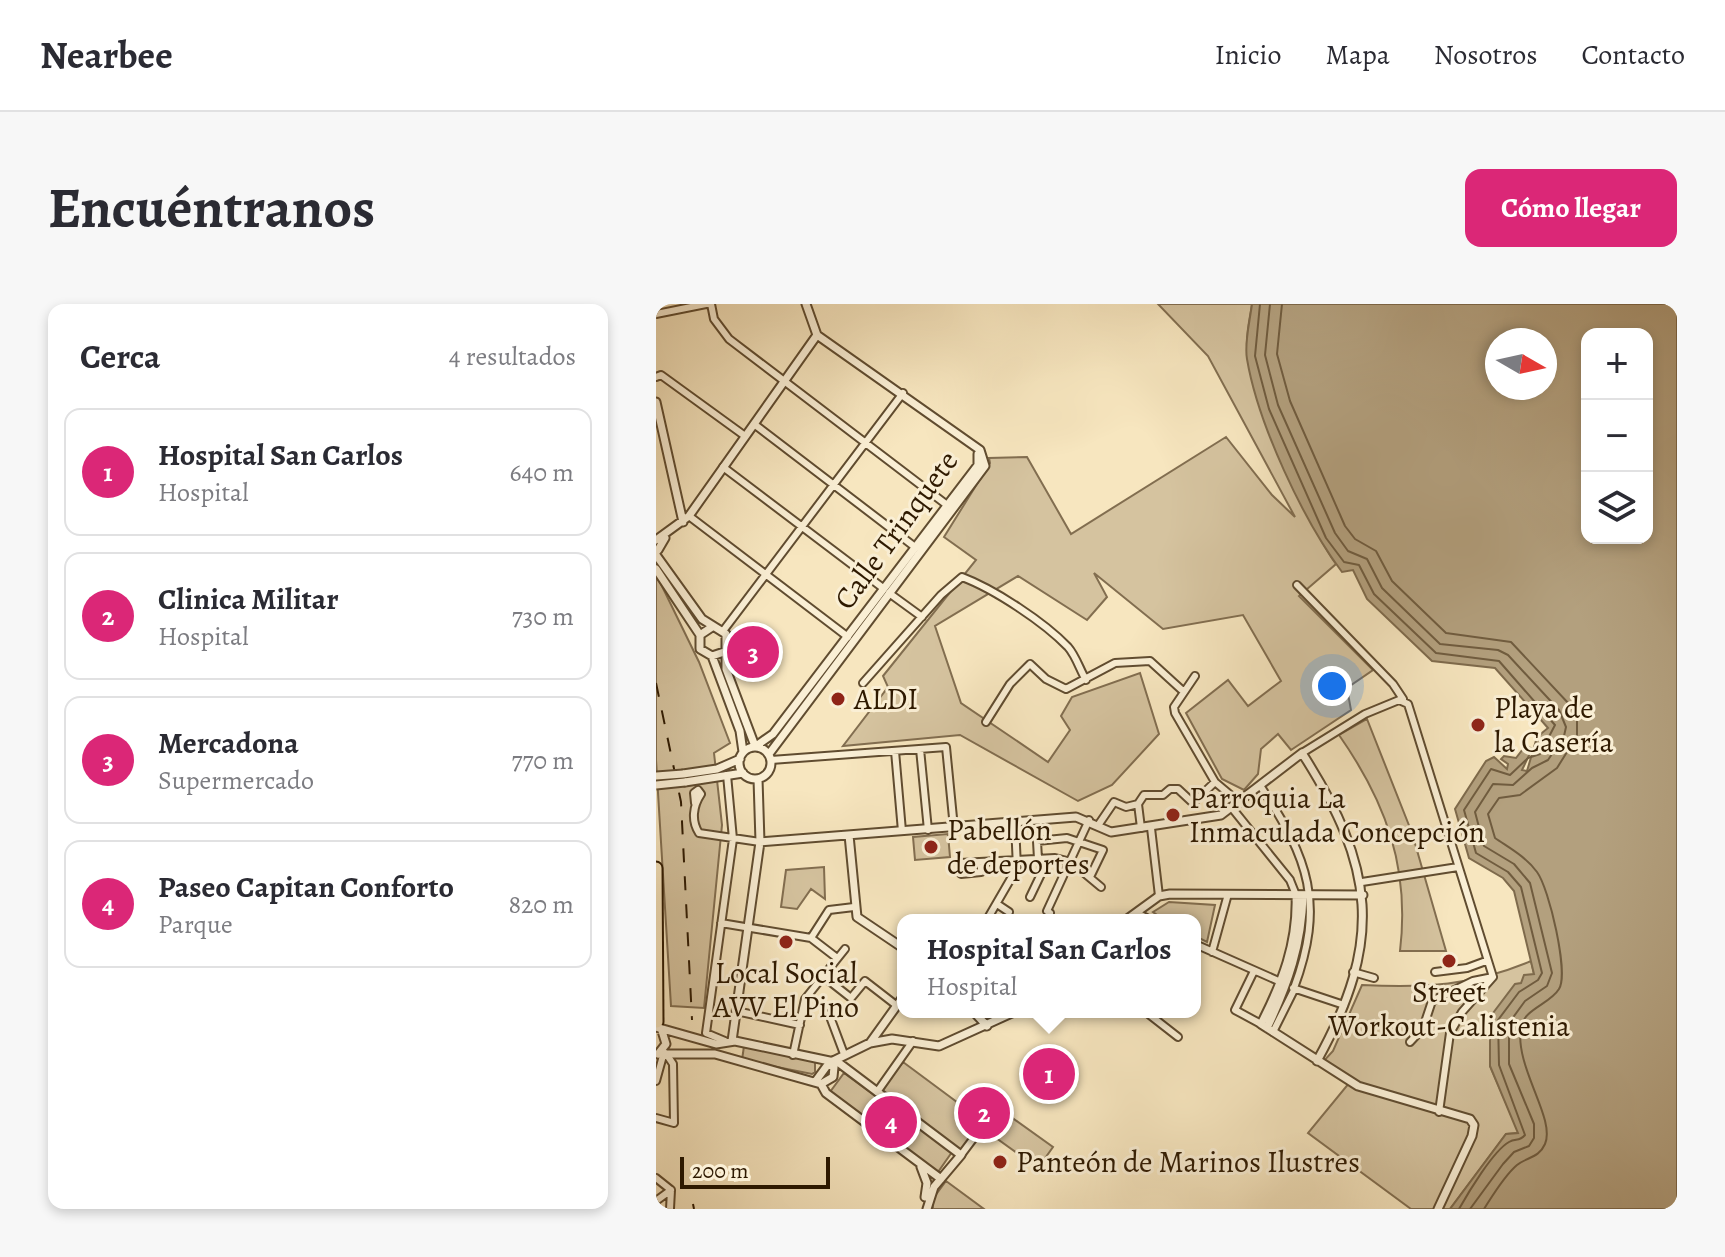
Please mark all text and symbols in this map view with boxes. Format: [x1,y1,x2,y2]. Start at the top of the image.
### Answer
text: Nearbee [40,29,173,81]
text: Inicio [1215,36,1281,74]
text: Mapa [1325,36,1390,74]
text: Nosotros [1434,36,1537,74]
text: Contacto [1581,36,1685,74]
button: Cómo llegar [1465,169,1677,247]
text: Encuéntranos [48,170,375,246]
north arrow [1485,328,1557,400]
map controls [1581,328,1653,544]
button: + [1581,328,1653,400]
text: Cerca [80,333,161,380]
text: 4 resultados [449,339,576,374]
button: − [1581,400,1653,472]
text: Hospital San Carlos [158,435,403,475]
street label: Calle Trinquete [825,443,967,617]
text: 1 [103,455,113,490]
text: 640 m [510,455,574,490]
button: layers [1581,472,1653,544]
text: Hospital [158,475,249,510]
text: Clinica Militar [158,579,338,619]
text: 2 [102,599,114,634]
text: 730 m [512,599,574,634]
text: Hospital [158,619,249,654]
pin: 3 [727,622,779,682]
your location [1312,666,1352,706]
place label: ALDI [853,679,918,719]
place label: Playa de la Casería [1494,688,1613,762]
marker: ALDI [829,690,847,708]
marker: Playa de la Casería [1469,716,1487,734]
text: Mercadona [158,723,299,763]
text: 3 [102,743,114,778]
text: 770 m [512,743,574,778]
text: Supermercado [158,763,314,798]
place label: Parroquia La Inmaculada Concepción [1189,778,1485,852]
marker: Parroquia La Inmaculada Concepción [1164,806,1182,824]
place label: Pabellón de deportes [947,810,1090,884]
marker: Pabellón de deportes [922,838,940,856]
text: Paseo Capitan Conforto [158,867,454,907]
text: 4 [102,887,114,922]
text: 820 m [508,887,574,922]
text: Parque [158,907,233,942]
popup [897,914,1201,1018]
text: Hospital San Carlos [927,929,1171,969]
marker: Local Social AVV El Pino [777,933,795,951]
marker: Street Workout-Calistenia [1440,952,1458,970]
place label: Local Social AVV El Pino [712,953,859,1027]
text: Hospital [927,969,1017,1004]
place label: Street Workout-Calistenia [1327,972,1570,1046]
pin: 1 [1023,1044,1075,1104]
pin: 2 [958,1083,1010,1143]
pin: 4 [865,1092,917,1152]
place label: Panteón de Marinos Ilustres [1016,1142,1360,1182]
scale bar [680,1153,830,1189]
marker: Panteón de Marinos Ilustres [991,1153,1009,1171]
text: 200 m [692,1156,749,1186]

